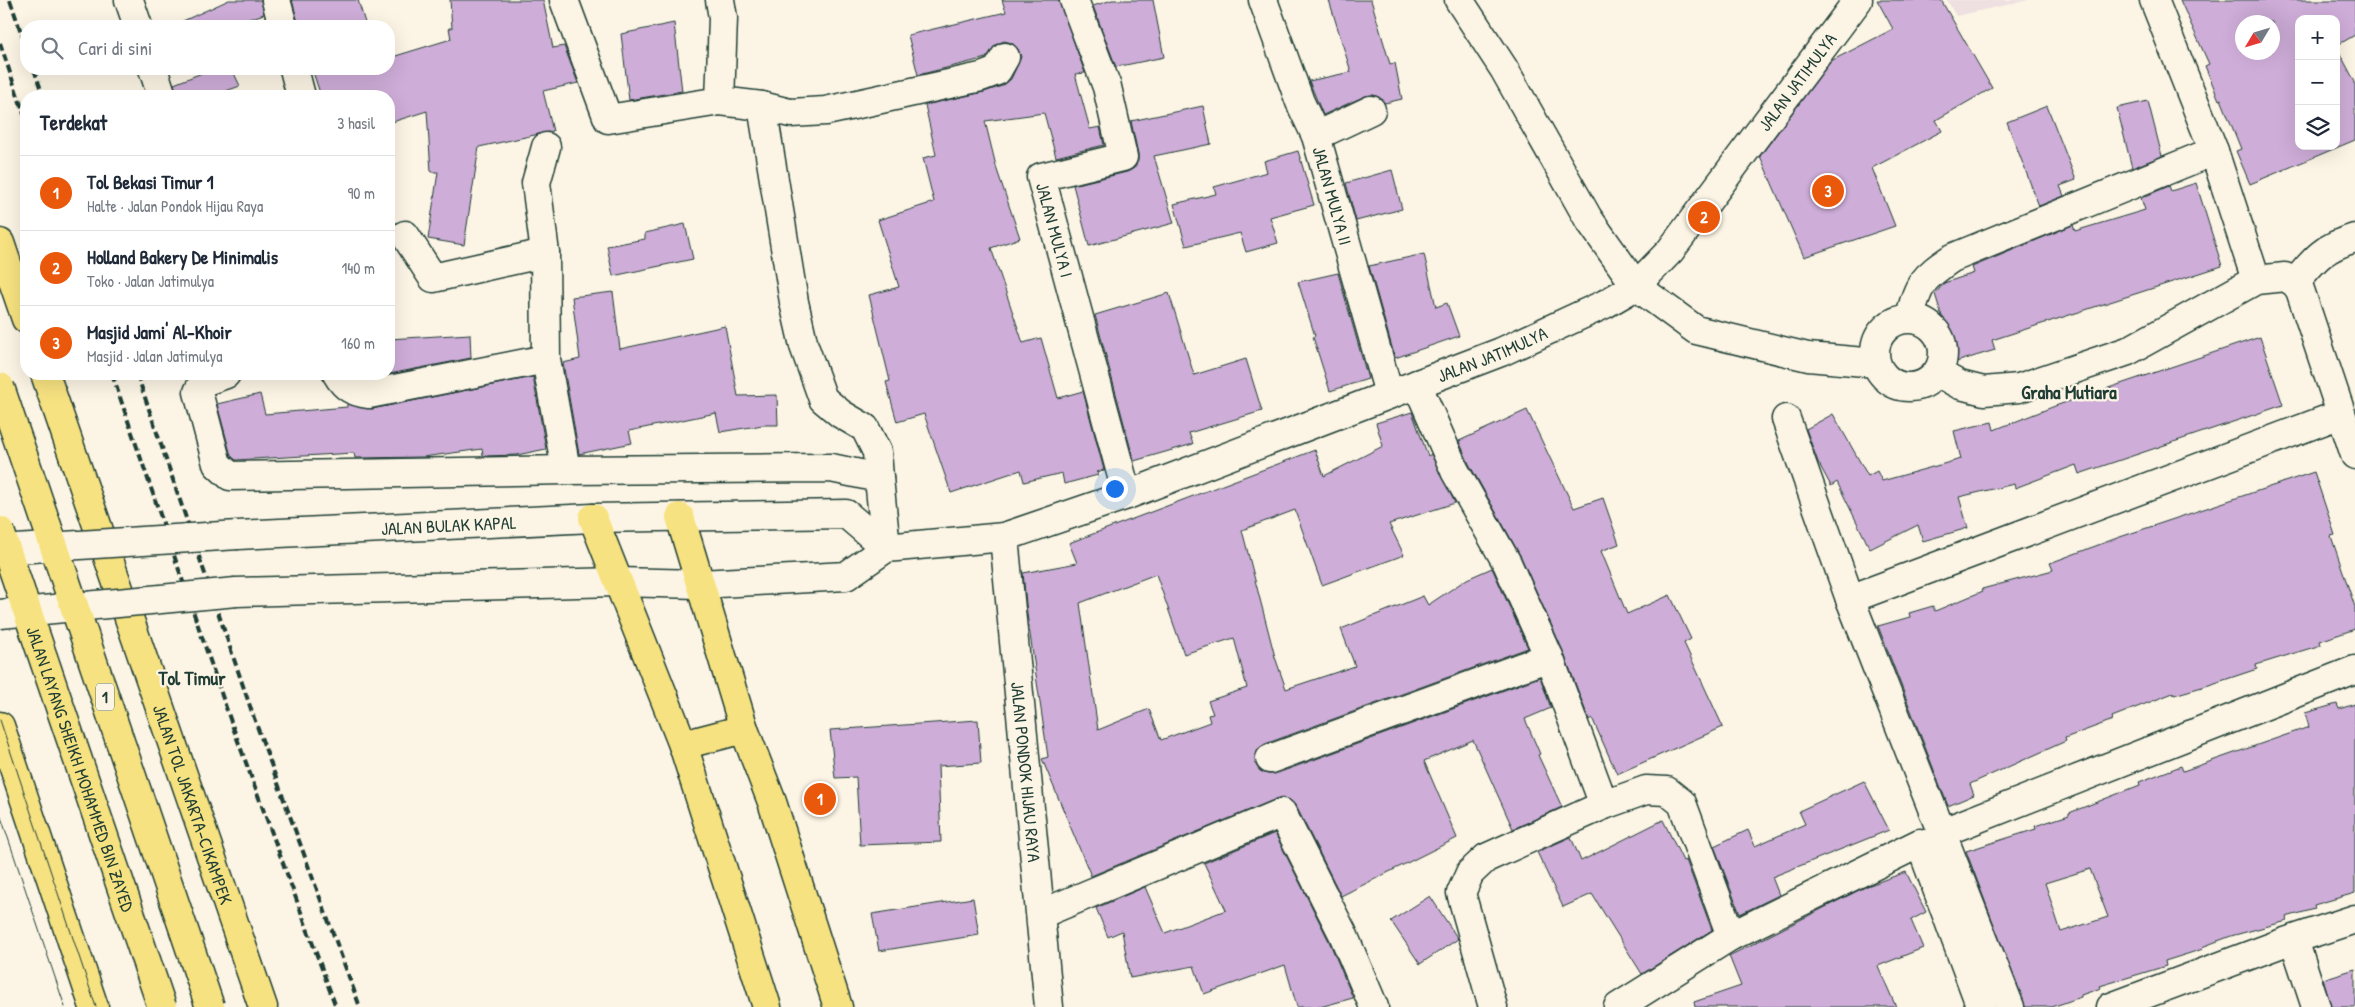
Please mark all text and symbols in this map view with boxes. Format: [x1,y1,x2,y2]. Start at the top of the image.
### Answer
north arrow [2235,15,2280,60]
map controls [2295,15,2340,150]
button: + [2295,15,2340,60]
search box [20,20,395,75]
street label: JALAN JATIMULYA [1752,27,1842,136]
icon: search [38,34,66,62]
text: Cari di sini [78,35,152,61]
button: − [2295,60,2340,105]
button: layers [2295,105,2340,150]
text: Terdekat [40,108,107,137]
text: 3 hasil [337,112,375,134]
street label: JALAN MULYA II [1307,143,1359,248]
text: Tol Bekasi Timur 1 [87,169,214,195]
pin: 3 [1812,172,1844,210]
street label: JALAN MULYA I [1031,180,1080,280]
text: 1 [53,182,59,204]
text: 90 m [347,182,375,204]
text: Halte · Jalan Pondok Hijau Raya [87,195,263,217]
pin: 2 [1688,198,1720,236]
text: Holland Bakery De Minimalis [87,244,278,270]
text: 2 [52,257,60,279]
text: 140 m [341,257,375,279]
text: Toko · Jalan Jatimulya [87,270,214,292]
text: Masjid Jami' Al-Khoir [87,319,232,345]
street label: JALAN JATIMULYA [1433,320,1551,388]
text: 3 [52,332,60,354]
text: 160 m [341,332,375,354]
text: Masjid · Jalan Jatimulya [87,345,223,367]
district label: Graha Mutiara [2021,379,2117,405]
your location [1102,476,1128,502]
street label: JALAN BULAK KAPAL [381,509,517,541]
street label: JALAN LAYANG SHEIKH MOHAMMED BIN ZAYED [21,623,141,915]
district label: Tol Timur [158,665,226,691]
street label: JALAN PONDOK HIJAU RAYA [1005,681,1048,863]
road number: 1 [96,684,114,710]
street label: JALAN TOL JAKARTA–CIKAMPEK [147,701,239,908]
pin: 1 [804,780,836,818]

